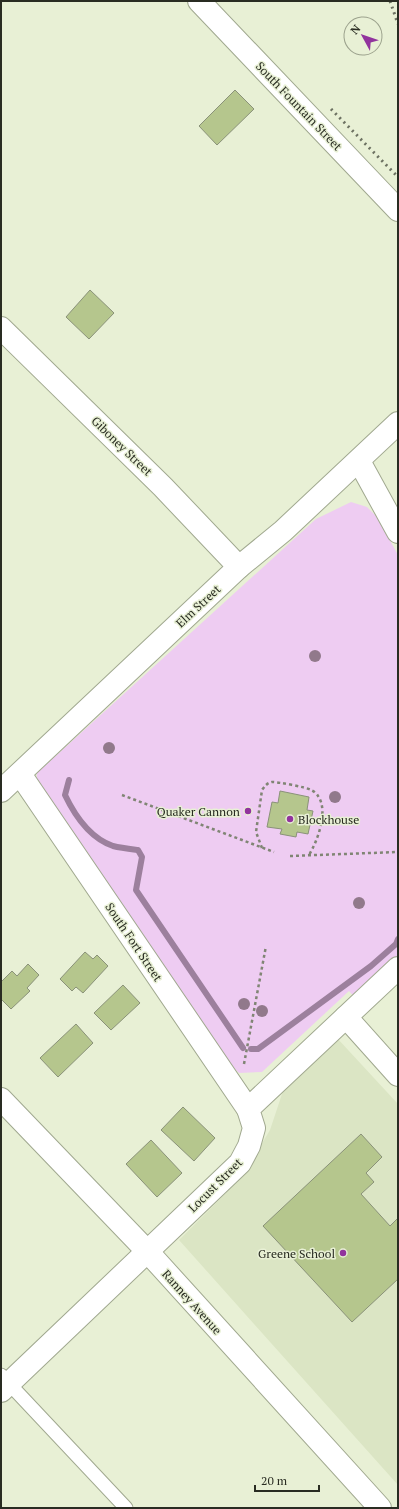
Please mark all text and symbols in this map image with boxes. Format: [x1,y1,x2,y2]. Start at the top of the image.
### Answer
north arrow [343,16,383,56]
text: N [347,21,364,37]
street label: South Fountain Street [253,58,346,154]
street label: Giboney Street [88,413,156,479]
street label: Elm Street [172,581,224,631]
place label: Quaker Cannon [157,804,240,819]
marker: Quaker Cannon [243,806,253,816]
place label: Blockhouse [298,812,359,827]
marker: Blockhouse [285,814,295,824]
street label: South Fort Street [102,900,166,985]
street label: Locust Street [185,1154,246,1215]
place label: Greene School [258,1246,335,1261]
marker: Greene School [338,1248,348,1258]
street label: Ranney Avenue [159,1267,225,1337]
scale bar [255,1467,319,1493]
text: 20 m [261,1473,288,1488]

